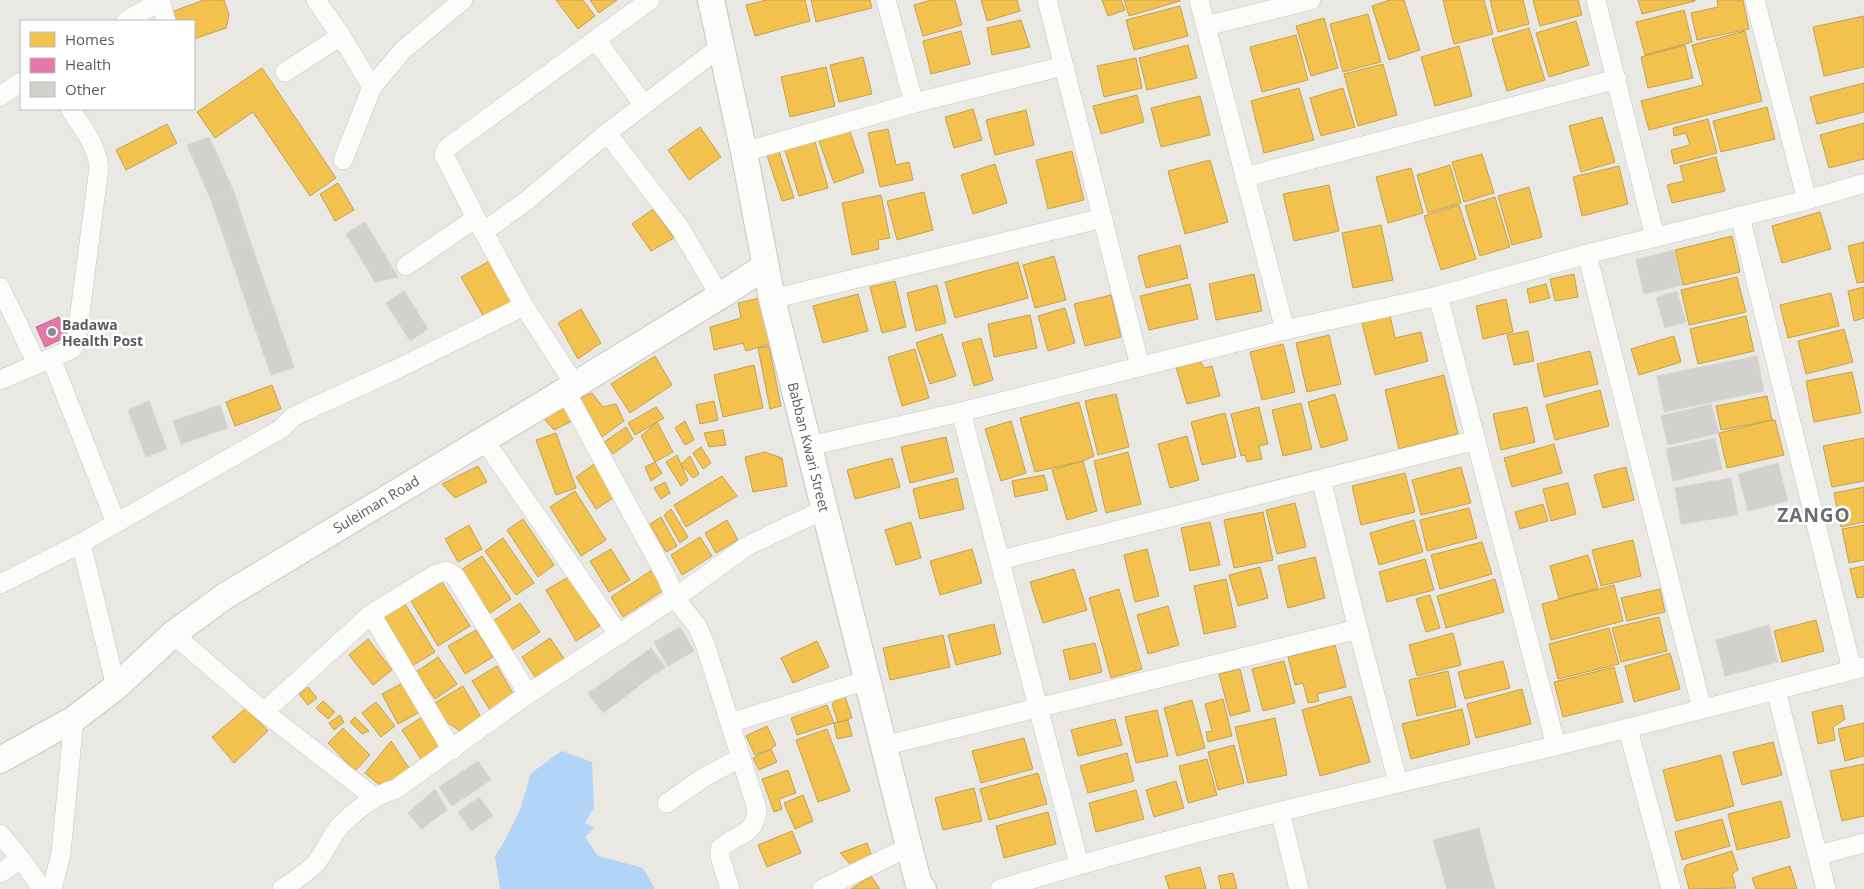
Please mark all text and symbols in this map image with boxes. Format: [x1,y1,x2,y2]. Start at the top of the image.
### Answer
legend [20,20,195,110]
text: Homes [65,29,115,49]
text: Health [65,54,111,74]
text: Other [65,79,106,99]
place label: Badawa Health Post [62,315,143,350]
marker: Badawa Health Post [46,326,58,338]
street label: Babban Kwari Street [784,380,834,514]
street label: Suleiman Road [329,471,423,537]
district label: ZANGO [1777,502,1851,528]

